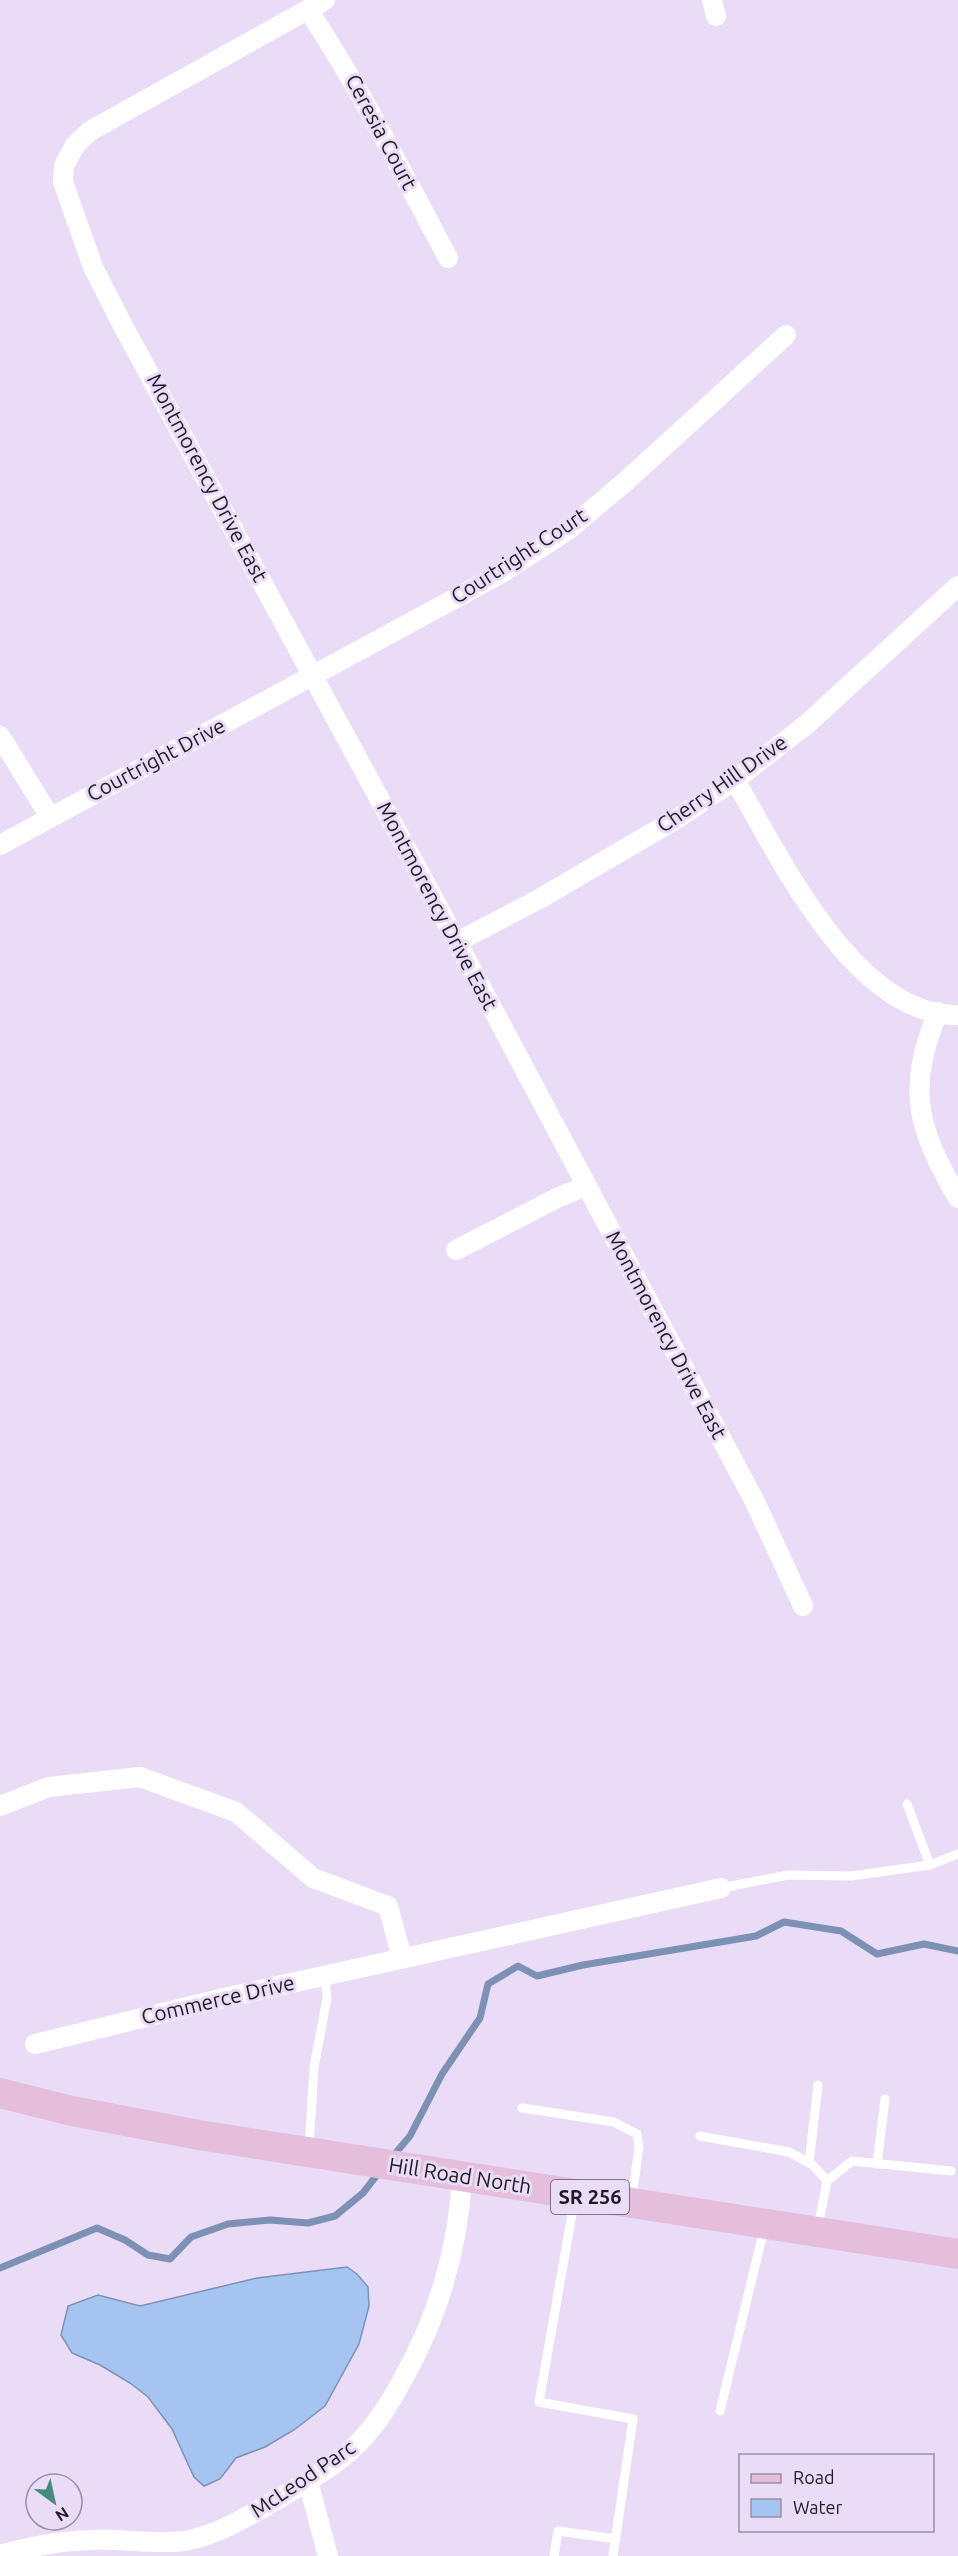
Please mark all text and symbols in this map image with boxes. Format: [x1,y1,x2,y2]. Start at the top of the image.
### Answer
street label: Ceresia Court [341,70,422,193]
street label: Montmorency Drive East [143,369,273,586]
street label: Courtright Court [446,502,591,608]
street label: Courtright Drive [82,713,229,806]
street label: Cherry Hill Drive [652,729,791,837]
street label: Montmorency Drive East [373,797,503,1014]
street label: Montmorency Drive East [602,1226,732,1443]
street label: Commerce Drive [139,1970,297,2028]
street label: Hill Road North [387,2152,533,2198]
road number: SR 256 [551,2180,629,2214]
street label: McLeod Parc [246,2434,359,2522]
legend [739,2454,934,2532]
text: Road [793,2467,835,2487]
north arrow [24,2472,84,2532]
text: Water [793,2497,843,2517]
text: N [52,2504,72,2525]

